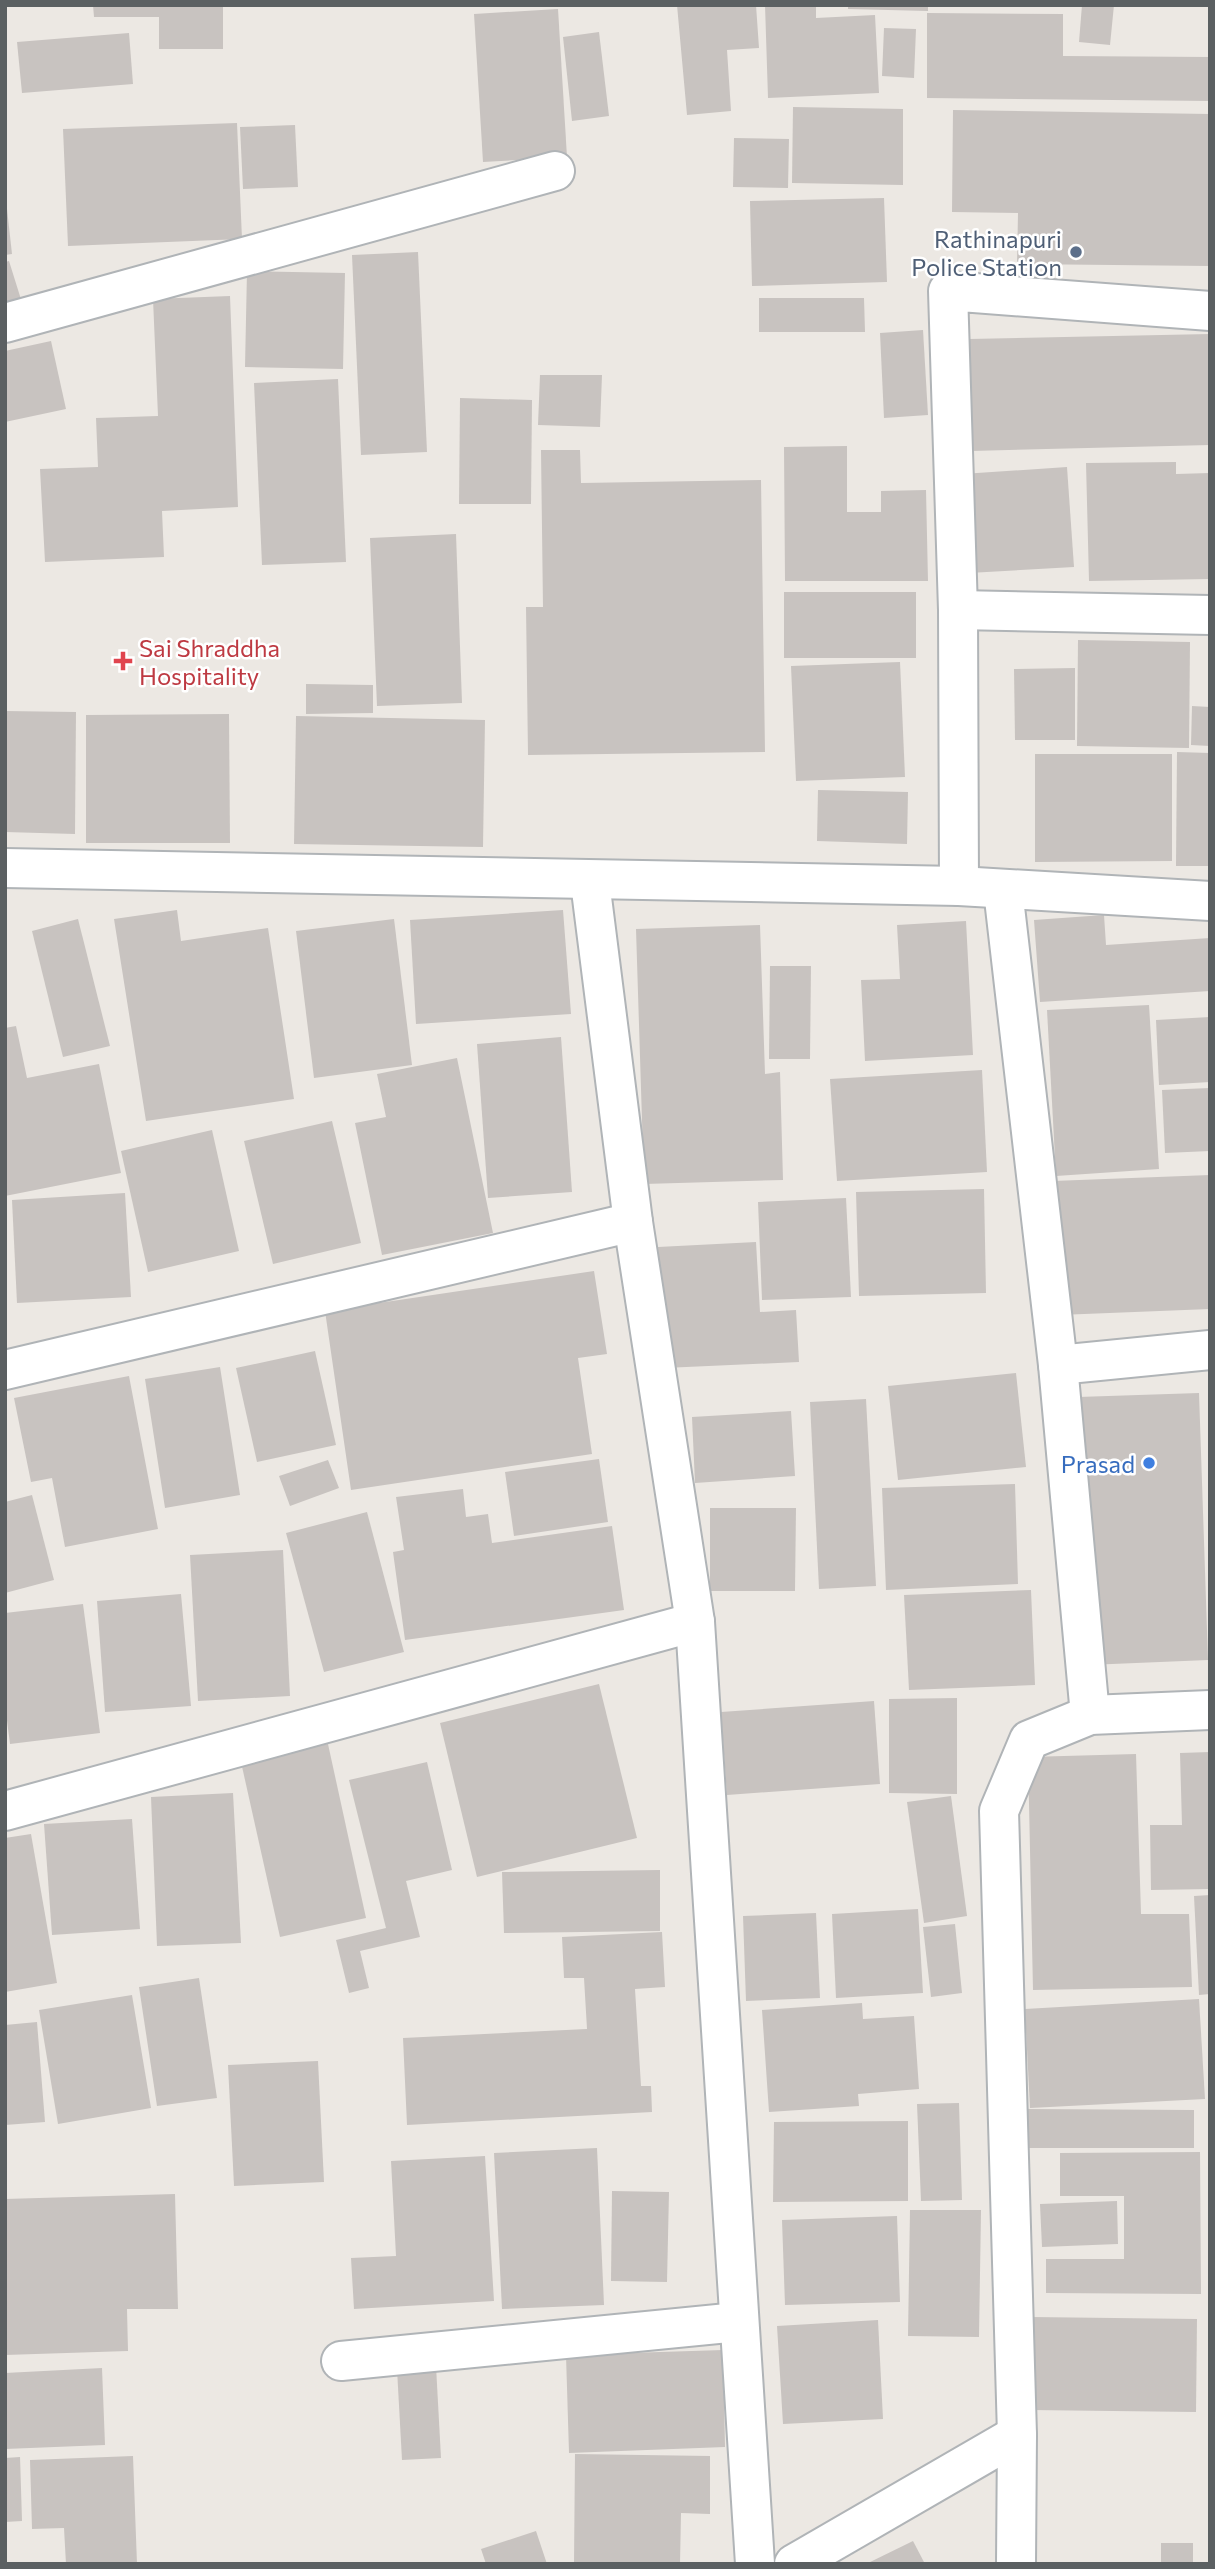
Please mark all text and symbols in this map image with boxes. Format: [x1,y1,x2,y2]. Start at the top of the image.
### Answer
place label: Rathinapuri Police Station [911,224,1062,281]
marker: Rathinapuri Police Station [1068,244,1084,260]
place label: Sai Shraddha Hospitality [139,633,280,690]
marker: Sai Shraddha Hospitality [113,651,133,671]
place label: Prasad [1061,1449,1135,1478]
marker: Prasad [1141,1455,1157,1471]

